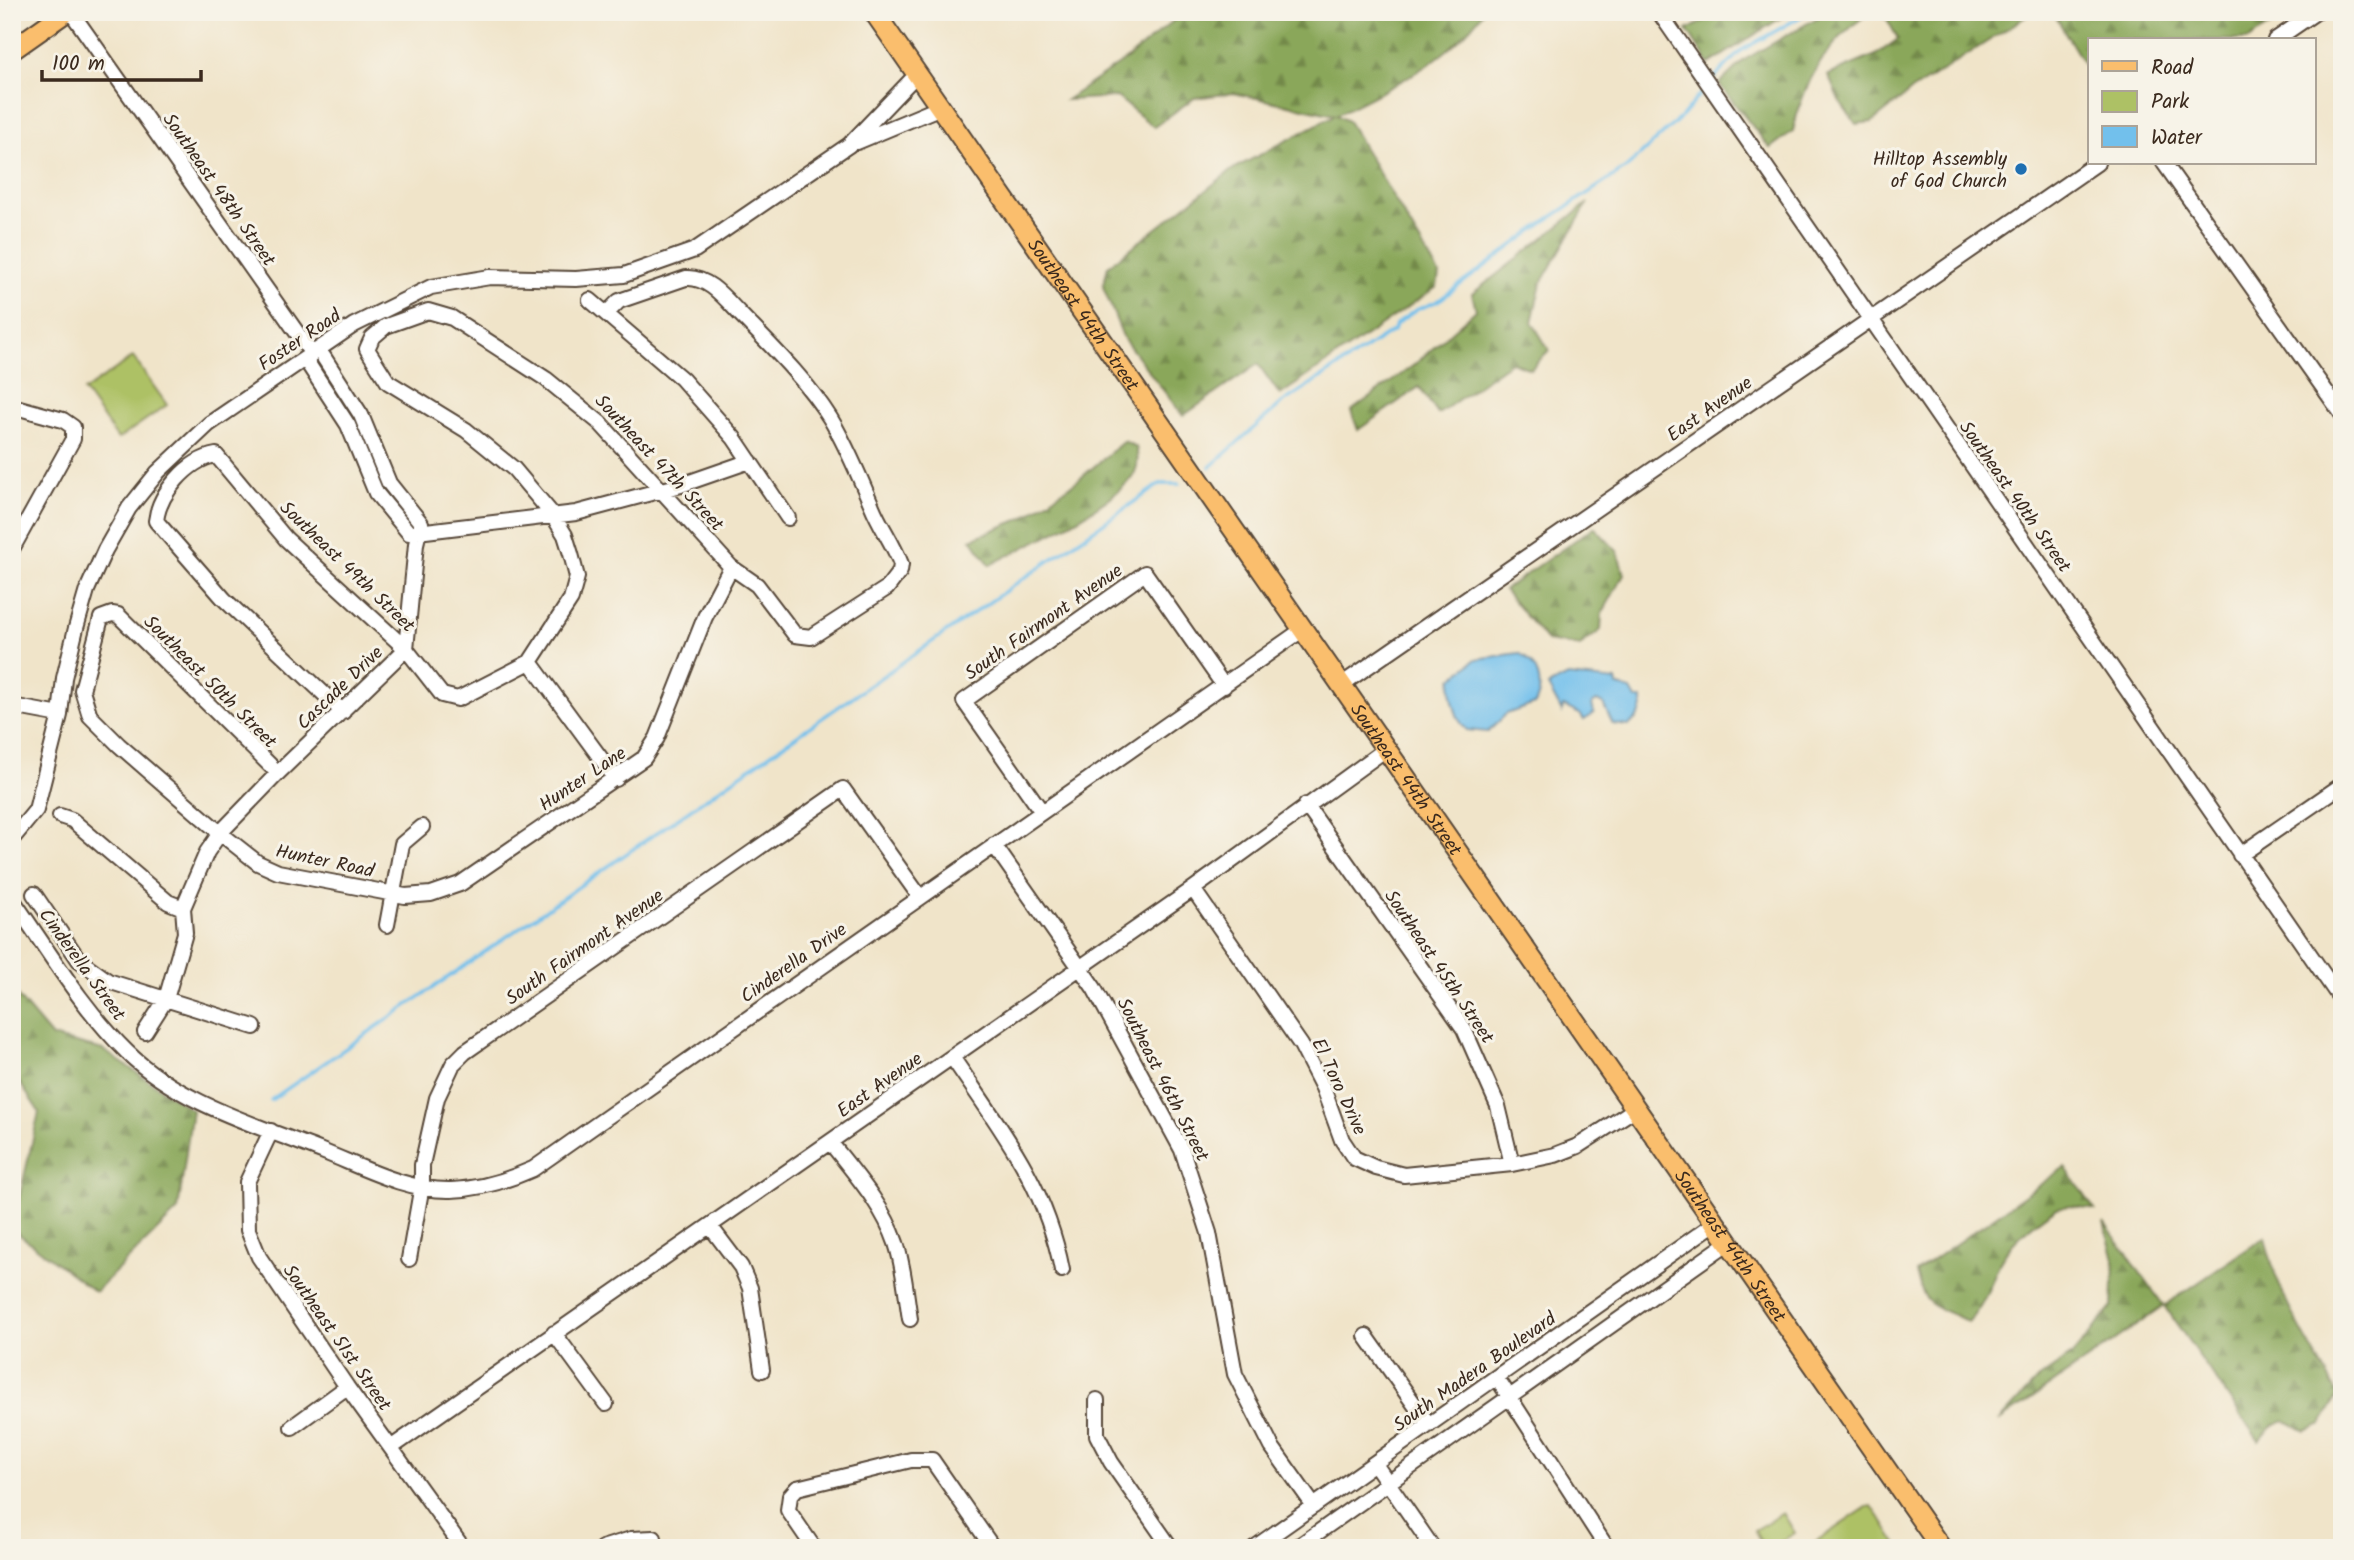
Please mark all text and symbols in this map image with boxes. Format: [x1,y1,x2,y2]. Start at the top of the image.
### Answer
scale bar [42,38,201,82]
legend [2088,38,2316,164]
text: 100 m [52,48,105,81]
text: Road [2151,52,2194,85]
text: Park [2151,86,2189,119]
street label: Southeast 48th Street [154,107,283,273]
text: Water [2151,122,2203,155]
place label: Hilltop Assembly of God Church [1873,145,2008,197]
marker: Hilltop Assembly of God Church [2013,161,2029,177]
street label: Southeast 44th Street [1019,233,1146,399]
street label: Foster Road [253,301,348,380]
street label: East Avenue [1661,369,1760,450]
street label: Southeast 47th Street [587,388,731,539]
street label: Southeast 40th Street [1951,415,2078,580]
street label: Southeast 49th Street [272,494,422,641]
street label: South Fairmont Avenue [959,556,1130,689]
street label: Southeast 50th Street [136,609,284,757]
street label: Cascade Drive [290,639,391,738]
street label: Southeast 44th Street [1341,698,1469,863]
street label: Hunter Lane [533,739,633,820]
street label: Hunter Road [273,837,377,887]
street label: South Fairmont Avenue [500,881,671,1014]
street label: Southeast 45th Street [1376,884,1501,1051]
street label: Cinderella Street [30,903,133,1028]
street label: Cinderella Drive [735,915,854,1012]
street label: Southeast 46th Street [1108,993,1217,1168]
street label: El Toro Drive [1303,1033,1374,1141]
street label: East Avenue [831,1045,930,1126]
street label: Southeast 44th Street [1666,1164,1793,1330]
street label: Southeast 51st Street [274,1259,399,1418]
street label: South Madera Boulevard [1387,1305,1563,1440]

